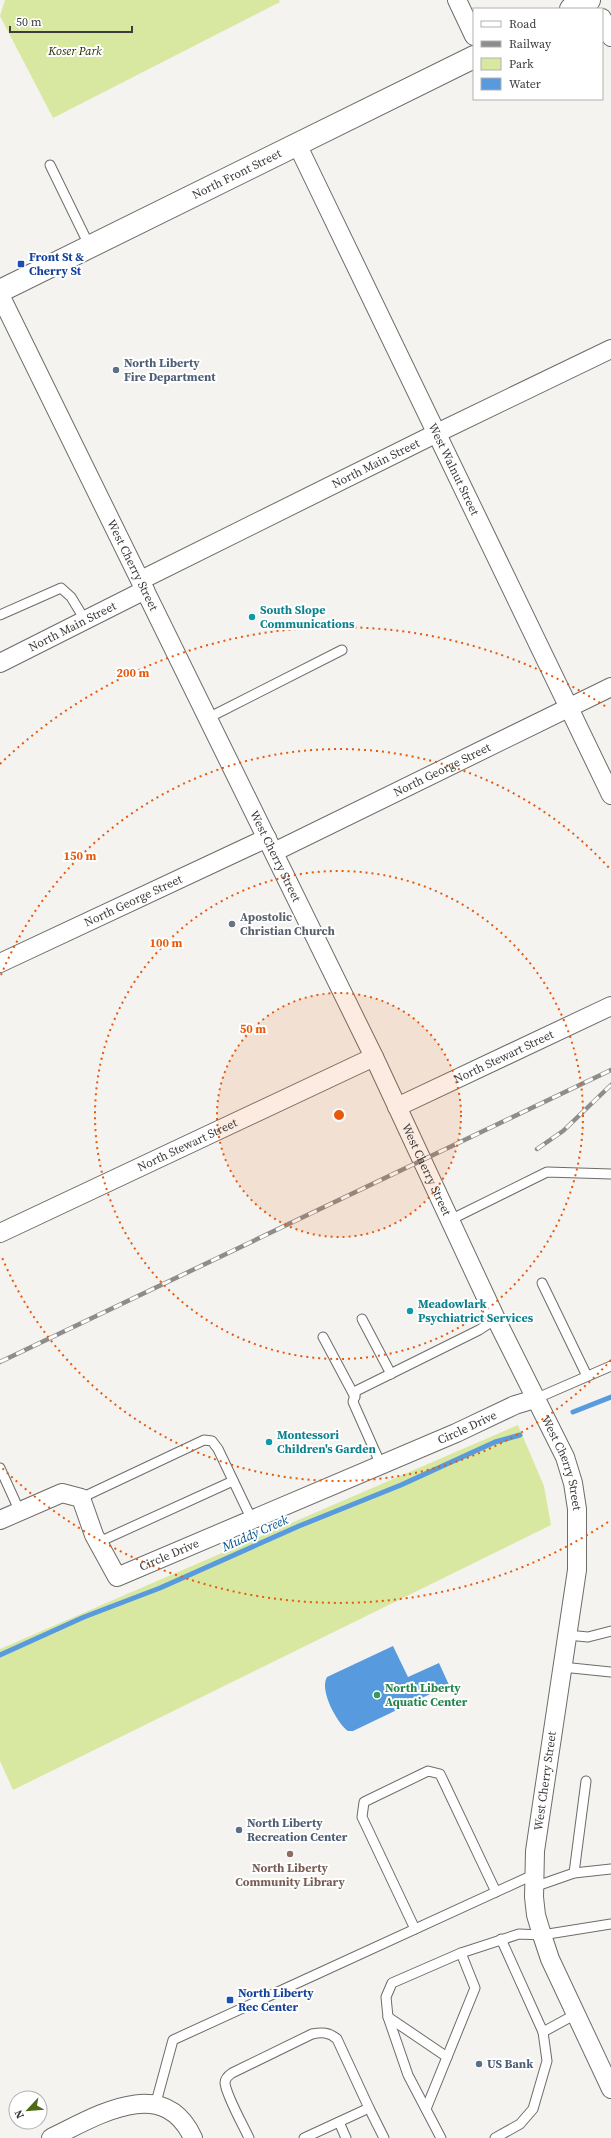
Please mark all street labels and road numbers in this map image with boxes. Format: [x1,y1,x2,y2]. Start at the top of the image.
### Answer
street label: North Front Street [189,145,284,203]
street label: West Walnut Street [425,420,483,518]
street label: North Main Street [329,435,422,492]
street label: West Cherry Street [103,517,162,614]
street label: North Main Street [26,598,119,655]
street label: North George Street [391,739,493,800]
street label: West Cherry Street [246,808,305,905]
street label: North George Street [82,871,185,930]
street label: North Stewart Street [451,1026,556,1087]
street label: North Stewart Street [135,1114,240,1175]
street label: West Cherry Street [398,1121,455,1218]
street label: Circle Drive [435,1407,499,1448]
street label: West Cherry Street [538,1413,585,1512]
street label: Circle Drive [137,1535,201,1575]
street label: West Cherry Street [530,1730,560,1832]

